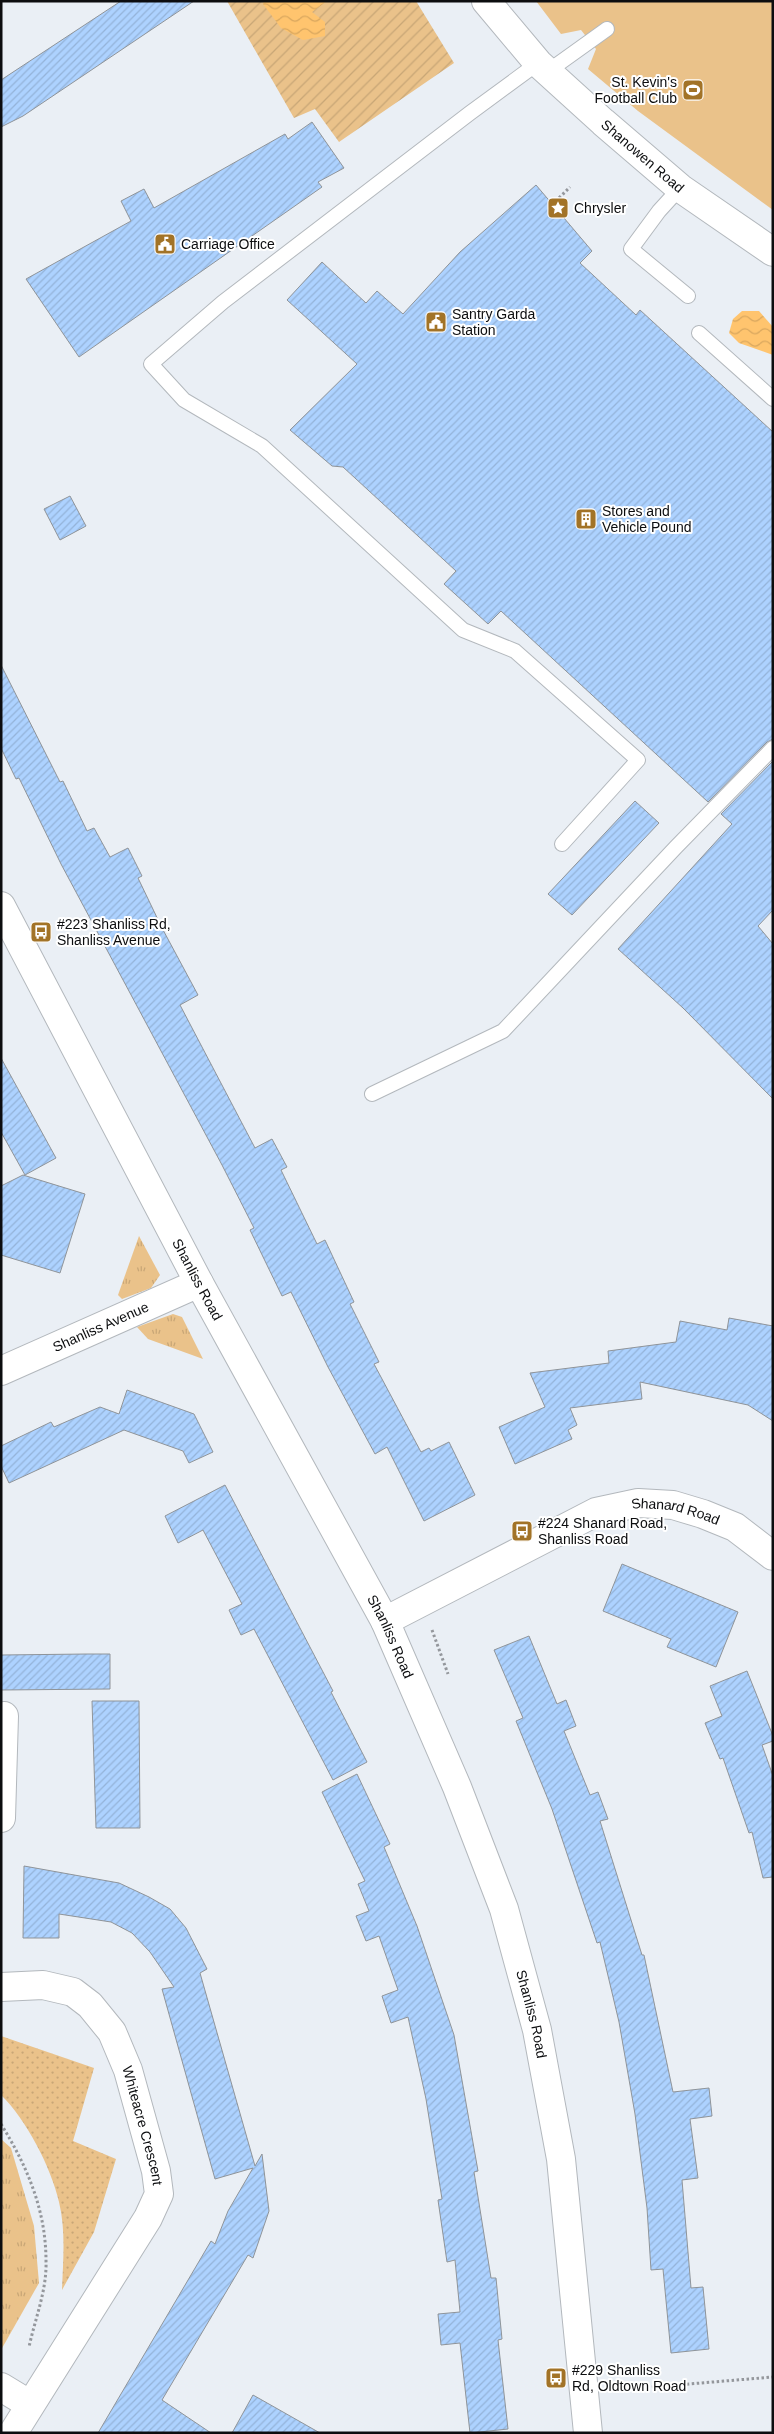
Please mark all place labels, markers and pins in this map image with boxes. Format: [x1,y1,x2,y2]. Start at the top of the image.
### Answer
place label: St. Kevin's Football Club [595,74,677,106]
sports icon: St. Kevin's Football Club [681,78,705,102]
place icon: Chrysler [546,196,570,220]
place label: Chrysler [574,200,626,216]
public building icon: Carriage Office [153,232,177,256]
place label: Carriage Office [181,236,275,252]
place label: Santry Garda Station [452,306,535,338]
public building icon: Santry Garda Station [424,310,448,334]
place label: Stores and Vehicle Pound [602,503,692,535]
building icon: Stores and Vehicle Pound [574,507,598,531]
place label: #223 Shanliss Rd, Shanliss Avenue [57,916,171,948]
bus stop icon: #223 Shanliss Rd, Shanliss Avenue [29,920,53,944]
place label: #224 Shanard Road, Shanliss Road [538,1515,667,1547]
bus stop icon: #224 Shanard Road, Shanliss Road [510,1519,534,1543]
place label: #229 Shanliss Rd, Oldtown Road [572,2362,686,2394]
bus stop icon: #229 Shanliss Rd, Oldtown Road [544,2366,568,2390]

